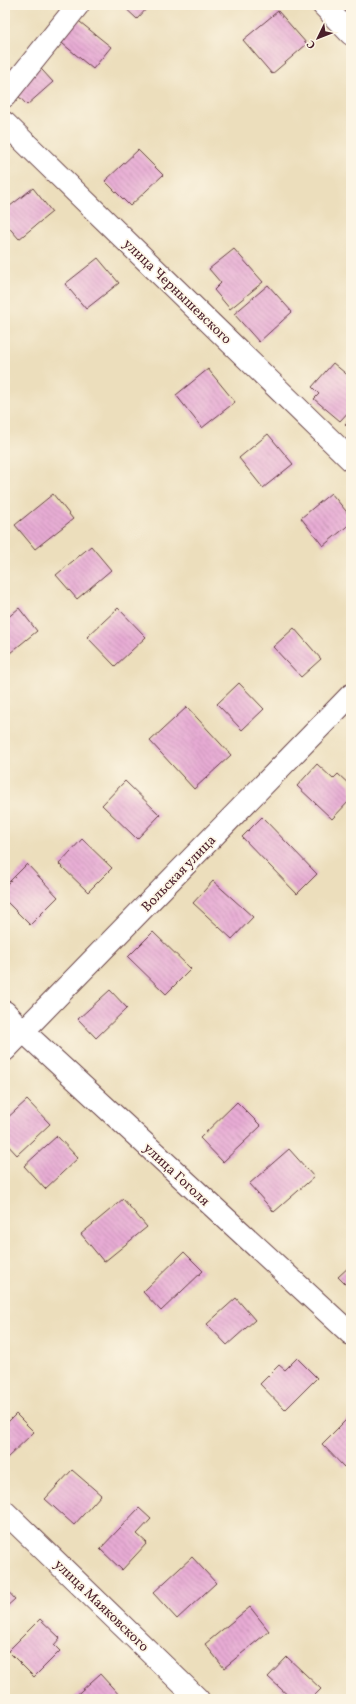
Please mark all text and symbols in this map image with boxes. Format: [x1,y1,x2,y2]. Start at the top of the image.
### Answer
north arrow [298,18,338,58]
text: С [304,36,320,52]
street label: улица Чернышевского [118,235,235,349]
street label: Вольская улица [138,831,221,917]
street label: улица Гоголя [139,1139,213,1211]
street label: улица Маяковского [49,1556,153,1656]

